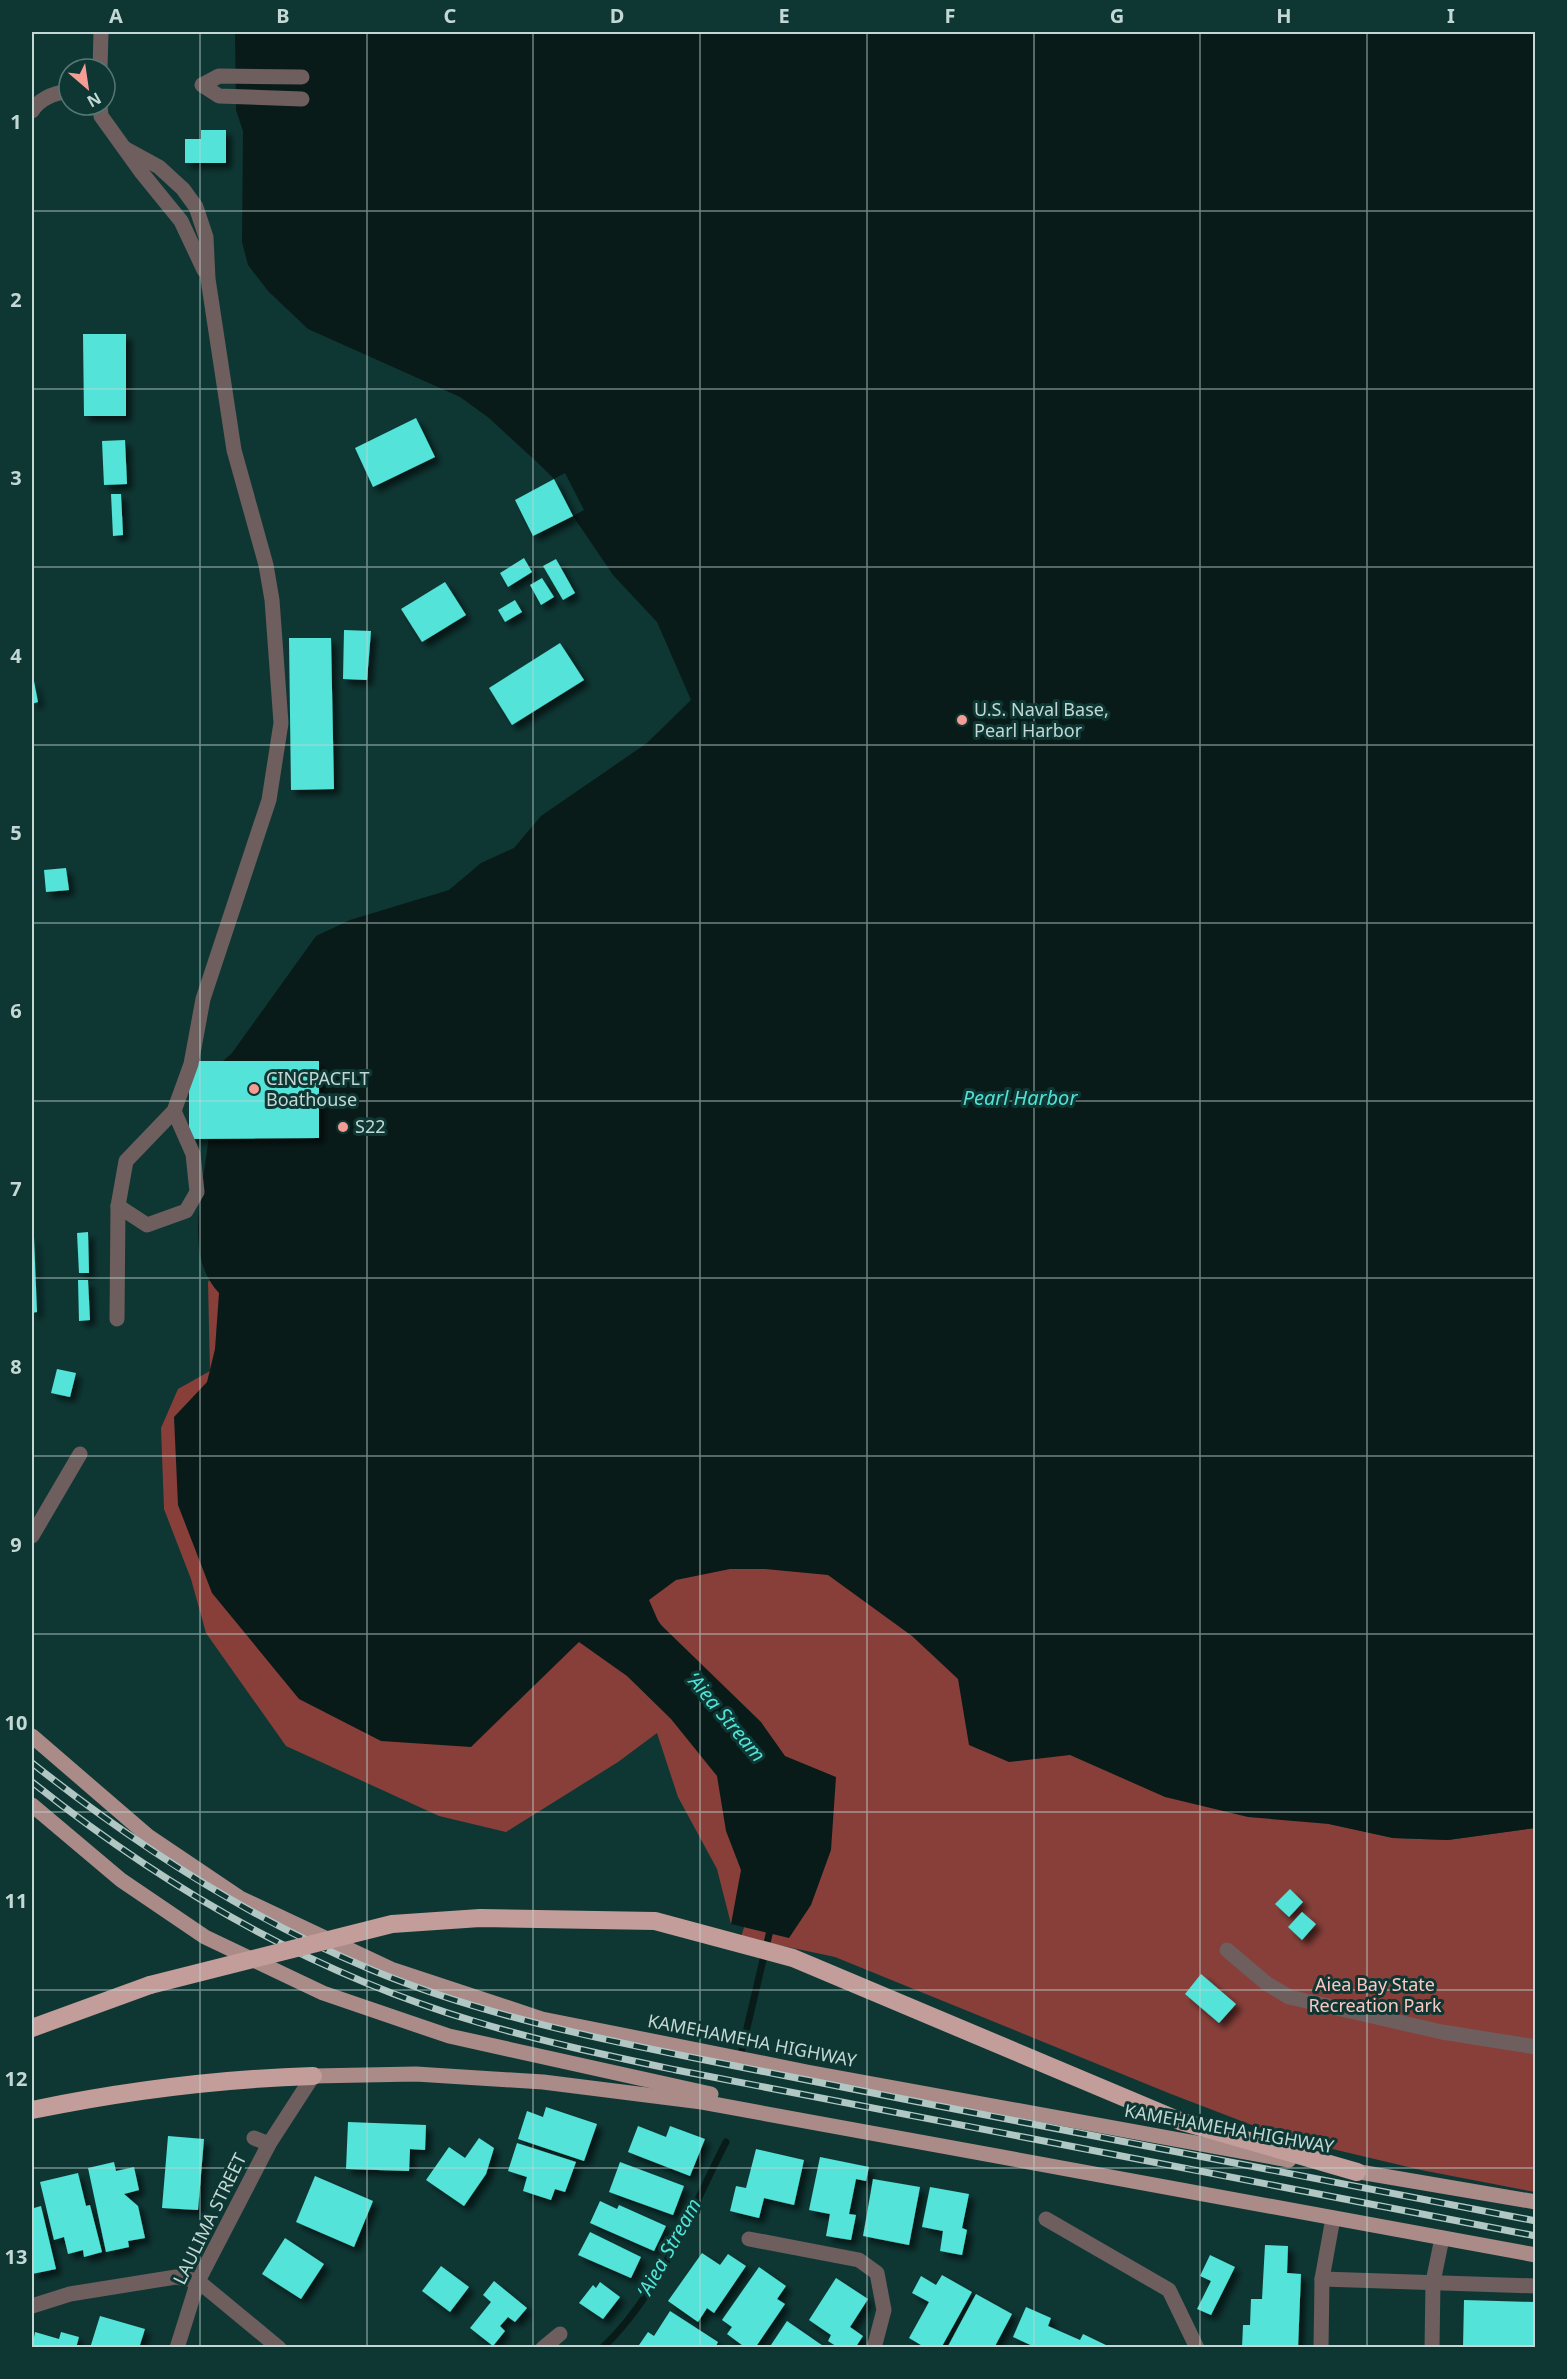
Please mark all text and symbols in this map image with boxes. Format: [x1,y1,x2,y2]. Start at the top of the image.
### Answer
text: A [109,2,123,29]
text: B [276,2,290,29]
text: C [444,2,457,29]
text: D [610,2,624,29]
text: E [778,2,790,29]
text: F [945,2,955,29]
text: G [1110,2,1124,29]
text: H [1276,2,1292,29]
text: I [1447,2,1455,29]
north arrow [57,57,117,117]
text: N [83,87,105,113]
text: 1 [10,108,22,135]
text: 2 [10,286,22,313]
text: 3 [10,464,22,491]
text: 4 [10,642,22,669]
place label: U.S. Naval Base, Pearl Harbor [974,697,1109,742]
marker: U.S. Naval Base, Pearl Harbor [955,713,969,727]
text: 5 [10,819,22,846]
text: 6 [10,997,22,1024]
place label: CINCPACFLT Boathouse [266,1066,369,1111]
marker: CINCPACFLT Boathouse [247,1082,261,1096]
water label: Pearl Harbor [963,1084,1078,1111]
place label: S22 [355,1114,385,1138]
marker: S22 [336,1120,350,1134]
text: 7 [10,1175,22,1202]
text: 8 [10,1353,22,1380]
text: 9 [10,1531,22,1558]
water label: ʻAiea Stream [681,1666,772,1767]
text: 10 [5,1709,27,1736]
text: 11 [5,1887,27,1914]
park label: Aiea Bay State Recreation Park [1308,1972,1442,2017]
street label: KAMEHAMEHA HIGHWAY [646,2008,859,2072]
text: 12 [5,2065,27,2092]
street label: KAMEHAMEHA HIGHWAY [1123,2098,1337,2158]
street label: LAULIMA STREET [167,2149,251,2288]
water label: ʻAiea Stream [630,2193,707,2302]
text: 13 [5,2243,27,2270]

